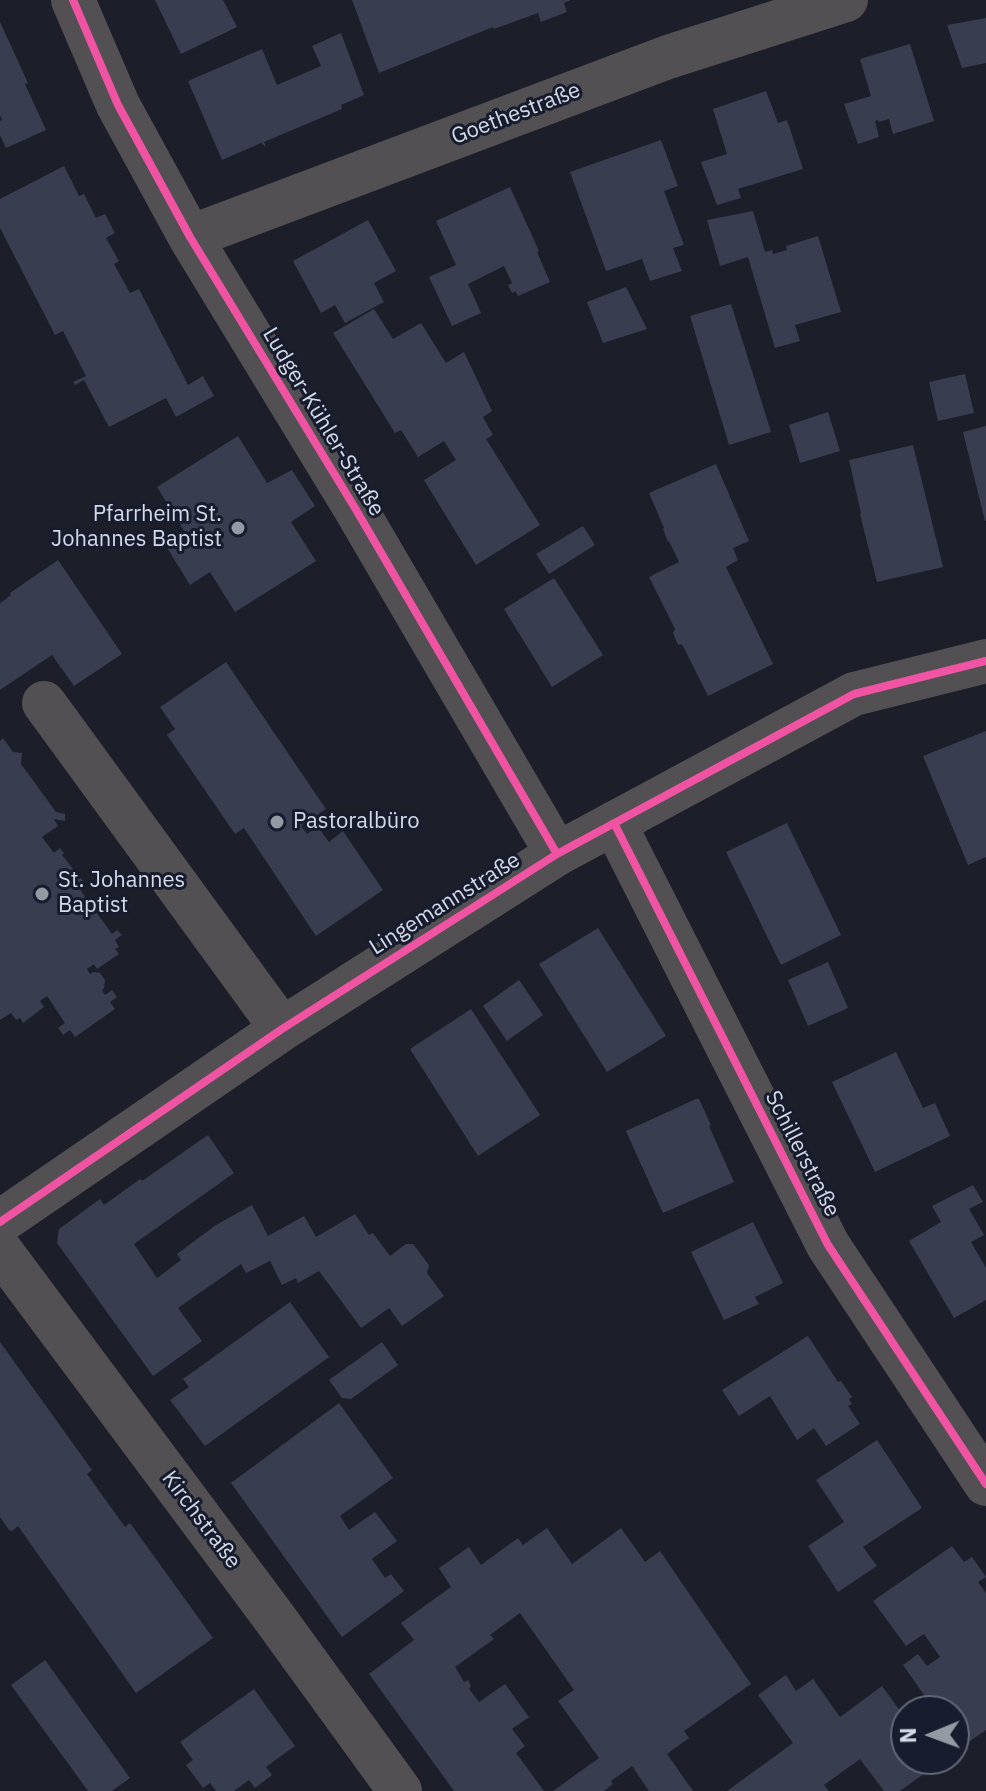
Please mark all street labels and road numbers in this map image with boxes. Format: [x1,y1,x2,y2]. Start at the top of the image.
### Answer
street label: Goethestraße [448,77,584,151]
street label: Ludger-Kühler-Straße [256,323,390,521]
street label: Lingemannstraße [365,847,525,961]
street label: Schillerstraße [759,1087,845,1221]
street label: Kirchstraße [156,1466,246,1574]

